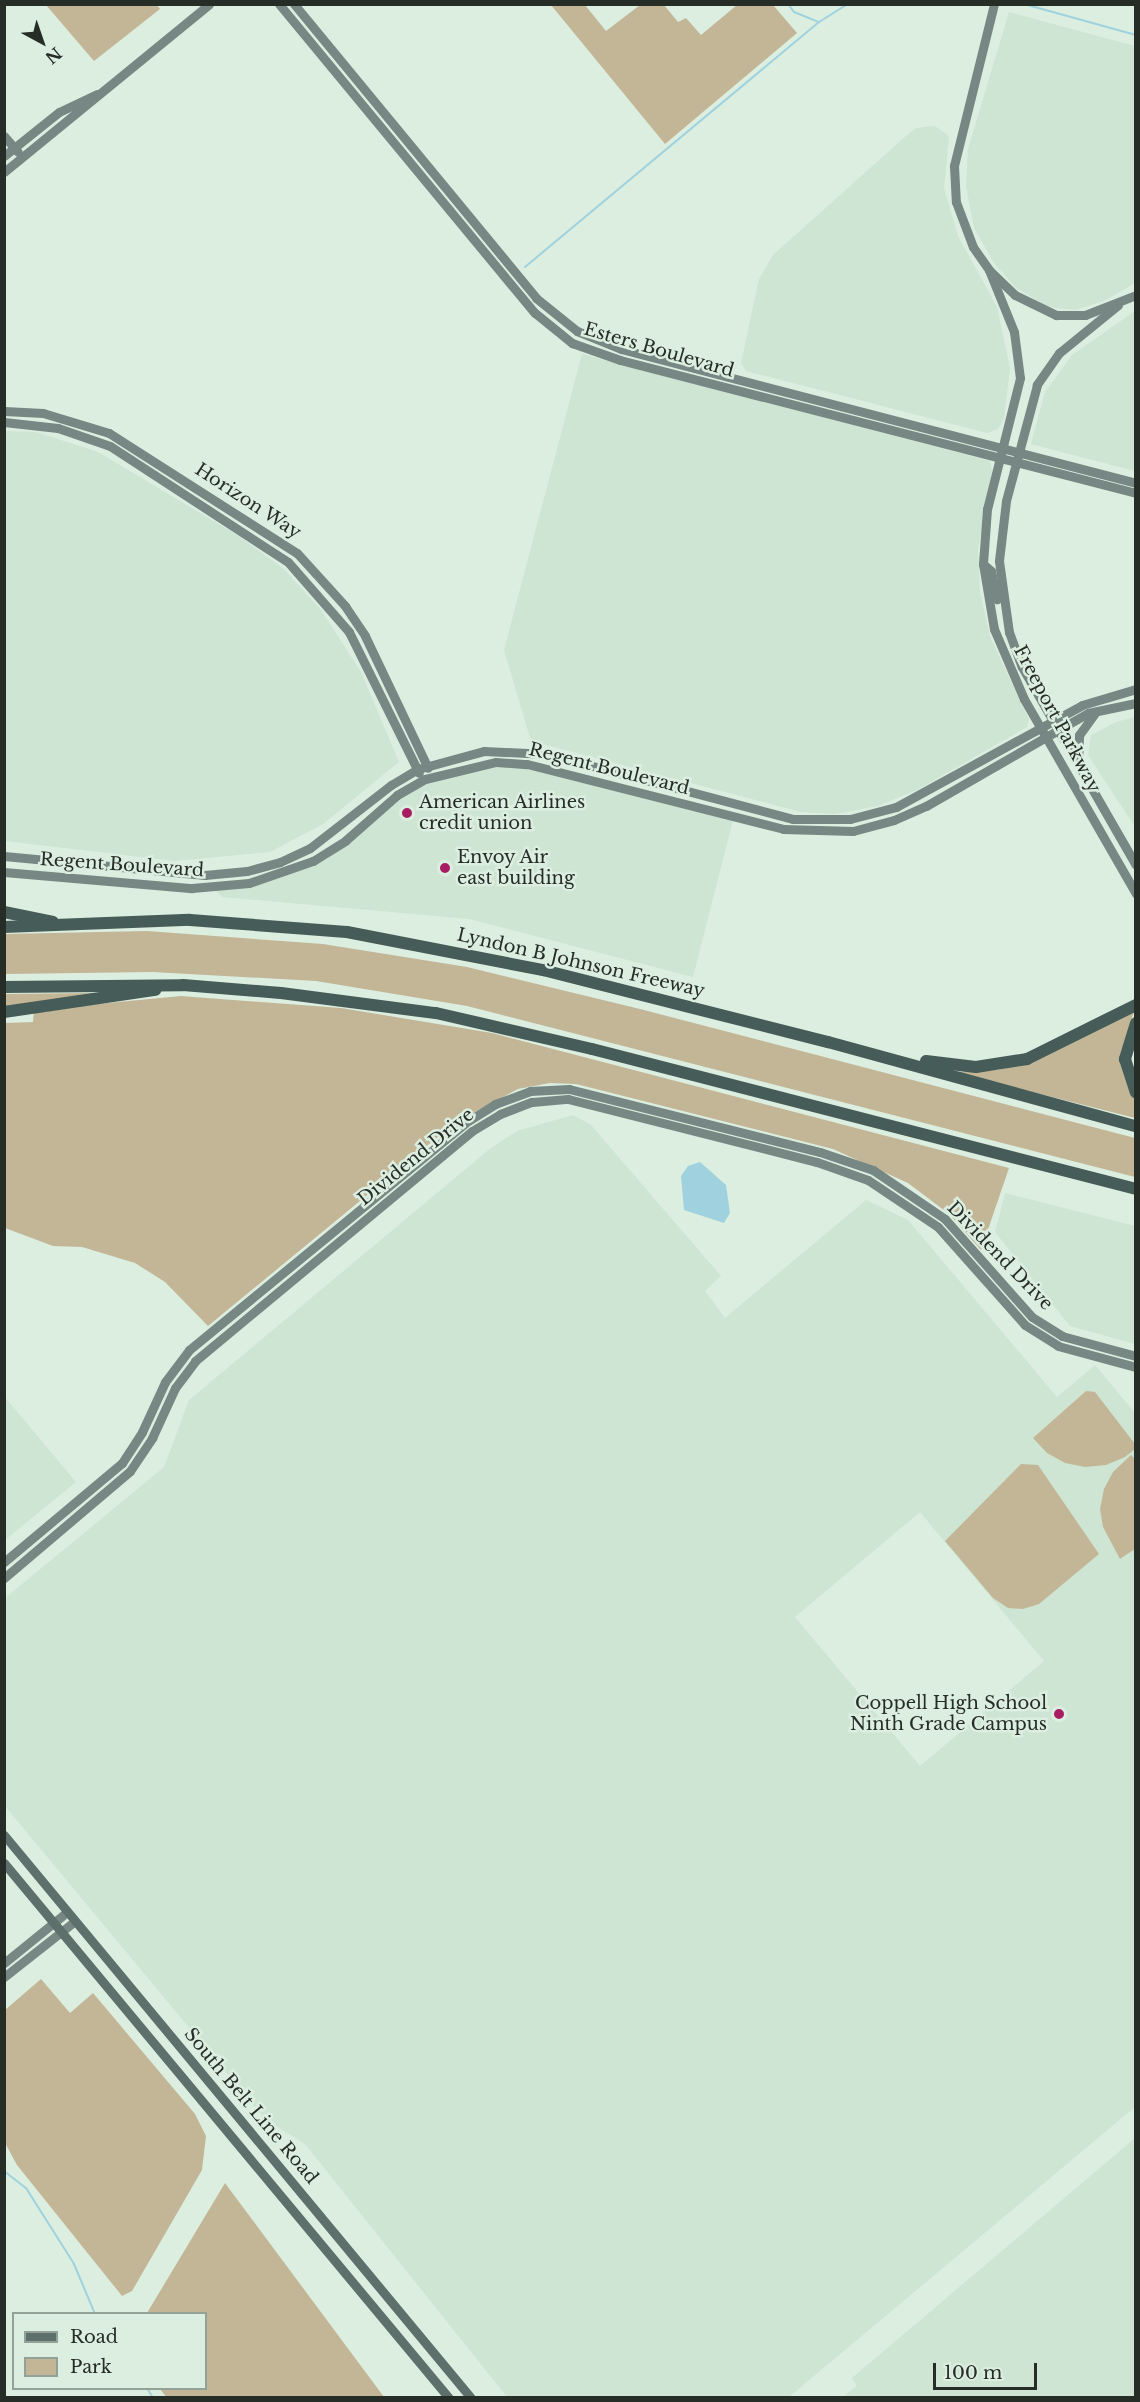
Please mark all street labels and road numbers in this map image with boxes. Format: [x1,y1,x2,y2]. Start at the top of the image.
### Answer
street label: Esters Boulevard [581,318,737,382]
street label: Horizon Way [191,459,305,543]
street label: Freeport Parkway [1009,642,1105,796]
street label: Regent Boulevard [527,739,691,799]
street label: Regent Boulevard [39,848,205,882]
street label: Lyndon B Johnson Freeway [455,924,707,1002]
street label: Dividend Drive [354,1104,478,1210]
street label: Dividend Drive [943,1197,1057,1315]
street label: South Belt Line Road [179,2024,323,2188]

